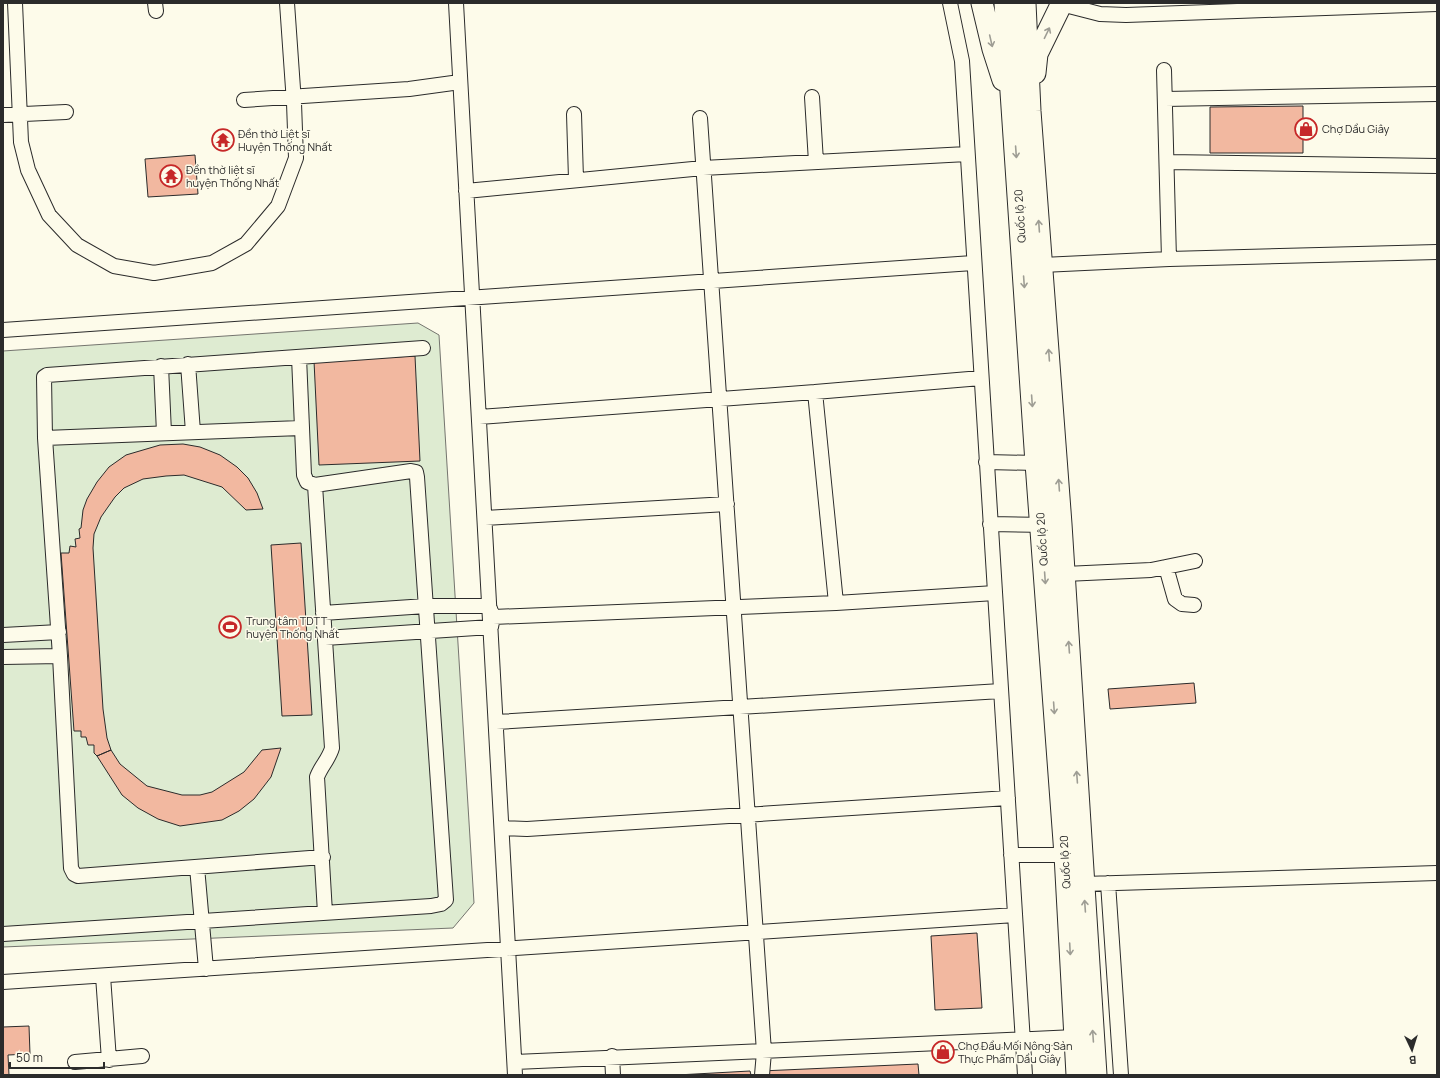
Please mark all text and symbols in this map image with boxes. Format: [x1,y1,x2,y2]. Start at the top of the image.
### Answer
one-way arrow [1044,27,1051,39]
one-way arrow [988,34,996,47]
shop icon: Chợ Dầu Giây [1293,116,1319,142]
place label: Chợ Dầu Giây [1322,121,1389,136]
place label: Đền thờ Liệt sĩ Huyện Thống Nhất [238,126,332,154]
temple icon: Đền thờ Liệt sĩ Huyện Thống Nhất [210,127,236,153]
one-way arrow [1012,145,1019,158]
place label: Đền thờ liệt sĩ huyện Thống Nhất [186,162,279,190]
temple icon: Đền thờ liệt sĩ huyện Thống Nhất [158,163,184,189]
street label: Quốc lộ 20 [1010,189,1029,243]
one-way arrow [1036,220,1043,233]
one-way arrow [1021,275,1028,288]
one-way arrow [1045,349,1052,362]
one-way arrow [1028,394,1035,407]
one-way arrow [1055,479,1062,492]
street label: Quốc lộ 20 [1032,512,1051,566]
one-way arrow [1042,571,1049,584]
place label: Trung tâm TDTT huyện Thống Nhất [246,613,339,641]
sports icon: Trung tâm TDTT huyện Thống Nhất [217,614,243,640]
one-way arrow [1066,641,1073,654]
one-way arrow [1051,701,1058,714]
one-way arrow [1074,771,1081,784]
street label: Quốc lộ 20 [1056,835,1073,889]
one-way arrow [1082,900,1089,913]
one-way arrow [1066,942,1073,955]
one-way arrow [1090,1030,1097,1043]
north arrow [1392,1030,1432,1070]
place label: Chợ Đầu Mối Nông Sản Thực Phẩm Dầu Giây [958,1038,1073,1066]
shop icon: Chợ Đầu Mối Nông Sản Thực Phẩm Dầu Giây [930,1039,956,1065]
scale bar [10,1044,104,1070]
text: 50 m [16,1049,43,1066]
text: B [1409,1053,1417,1068]

